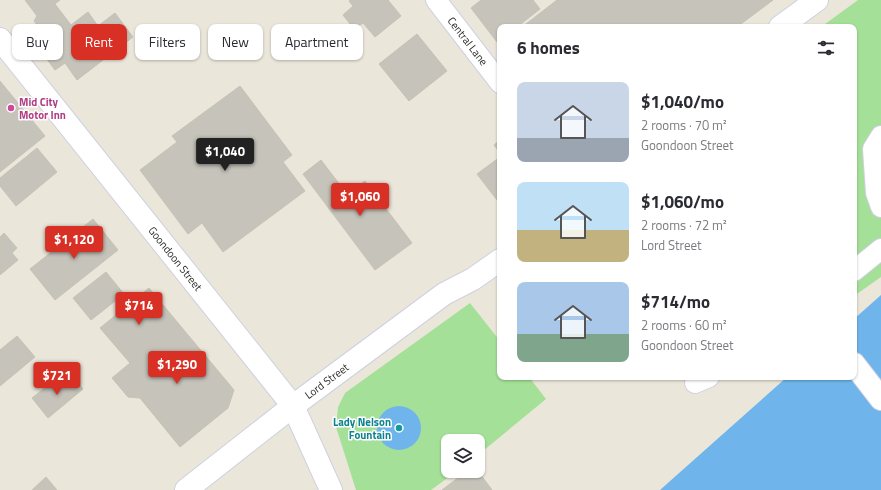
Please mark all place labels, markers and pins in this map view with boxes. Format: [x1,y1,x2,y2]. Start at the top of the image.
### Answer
place label: Mid City Motor Inn [19,94,66,123]
marker: Mid City Motor Inn [6,103,16,113]
pin: $1,040 [192,138,258,172]
pin: $1,060 [327,183,393,217]
pin: $1,120 [41,226,107,260]
pin: $714 [115,292,163,326]
pin: $1,290 [144,351,210,385]
pin: $721 [33,362,81,396]
place label: Lady Nelson Fountain [333,414,391,443]
marker: Lady Nelson Fountain [394,423,404,433]

